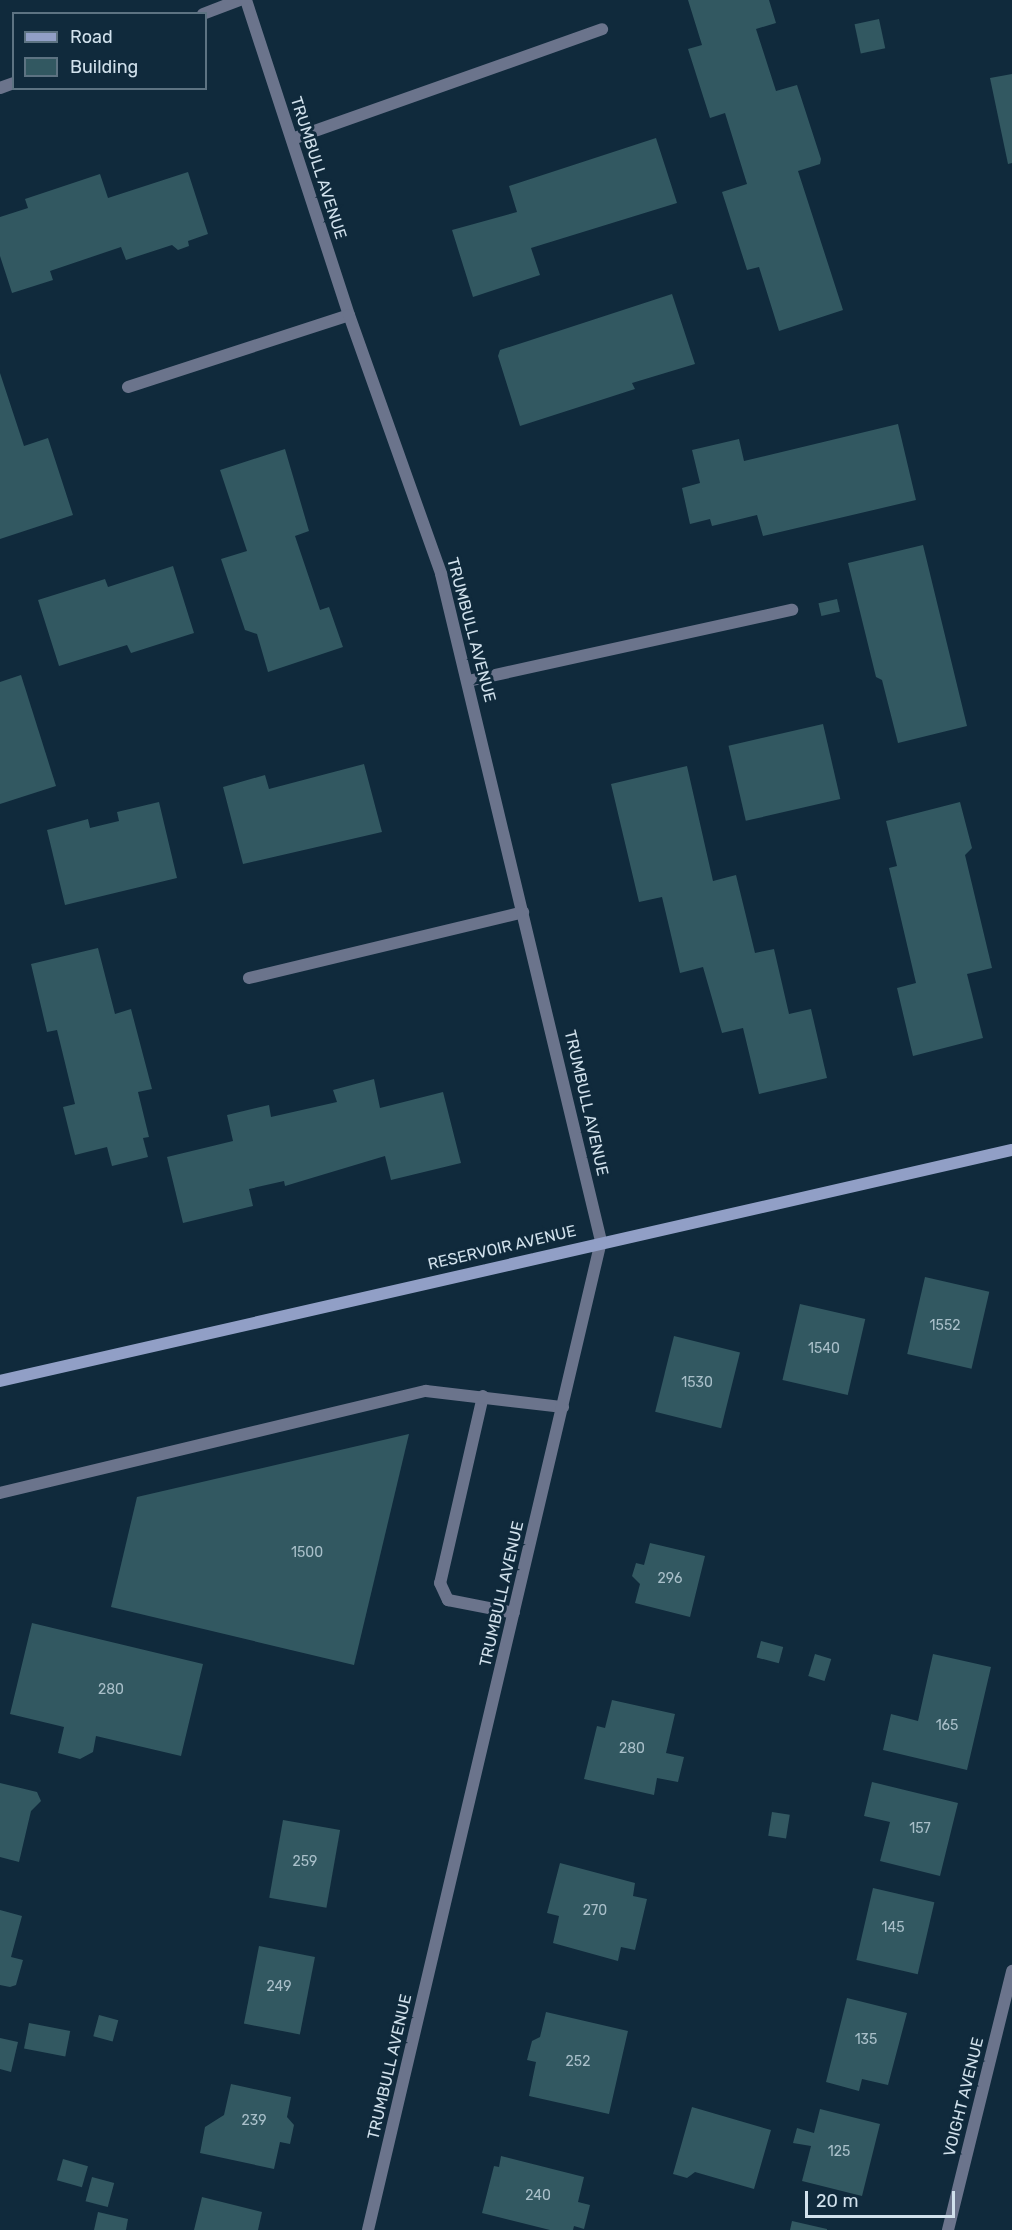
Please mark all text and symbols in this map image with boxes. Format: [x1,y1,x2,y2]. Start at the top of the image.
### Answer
legend [12,12,207,90]
text: Road [70,26,113,48]
text: Building [70,56,138,78]
street label: TRUMBULL AVENUE [286,94,350,242]
street label: TRUMBULL AVENUE [442,555,500,705]
street label: TRUMBULL AVENUE [560,1028,612,1178]
street label: RESERVOIR AVENUE [426,1222,578,1274]
house number: 1552 [930,1318,960,1334]
house number: 1540 [808,1341,840,1357]
house number: 1530 [681,1375,713,1391]
street label: TRUMBULL AVENUE [476,1519,528,1669]
house number: 1500 [291,1545,323,1561]
house number: 296 [658,1571,682,1587]
house number: 280 [98,1682,124,1698]
house number: 165 [936,1718,958,1734]
house number: 280 [619,1741,645,1757]
house number: 157 [909,1821,931,1837]
house number: 259 [293,1854,317,1870]
house number: 270 [583,1903,607,1919]
house number: 145 [881,1920,905,1936]
house number: 249 [267,1979,291,1995]
street label: TRUMBULL AVENUE [364,1992,416,2142]
house number: 135 [855,2032,877,2048]
street label: VOIGHT AVENUE [940,2035,988,2159]
house number: 252 [566,2054,590,2070]
house number: 239 [242,2113,266,2129]
house number: 125 [828,2144,850,2160]
scale bar [808,2179,958,2217]
house number: 240 [525,2188,551,2204]
text: 20 m [816,2190,858,2212]

